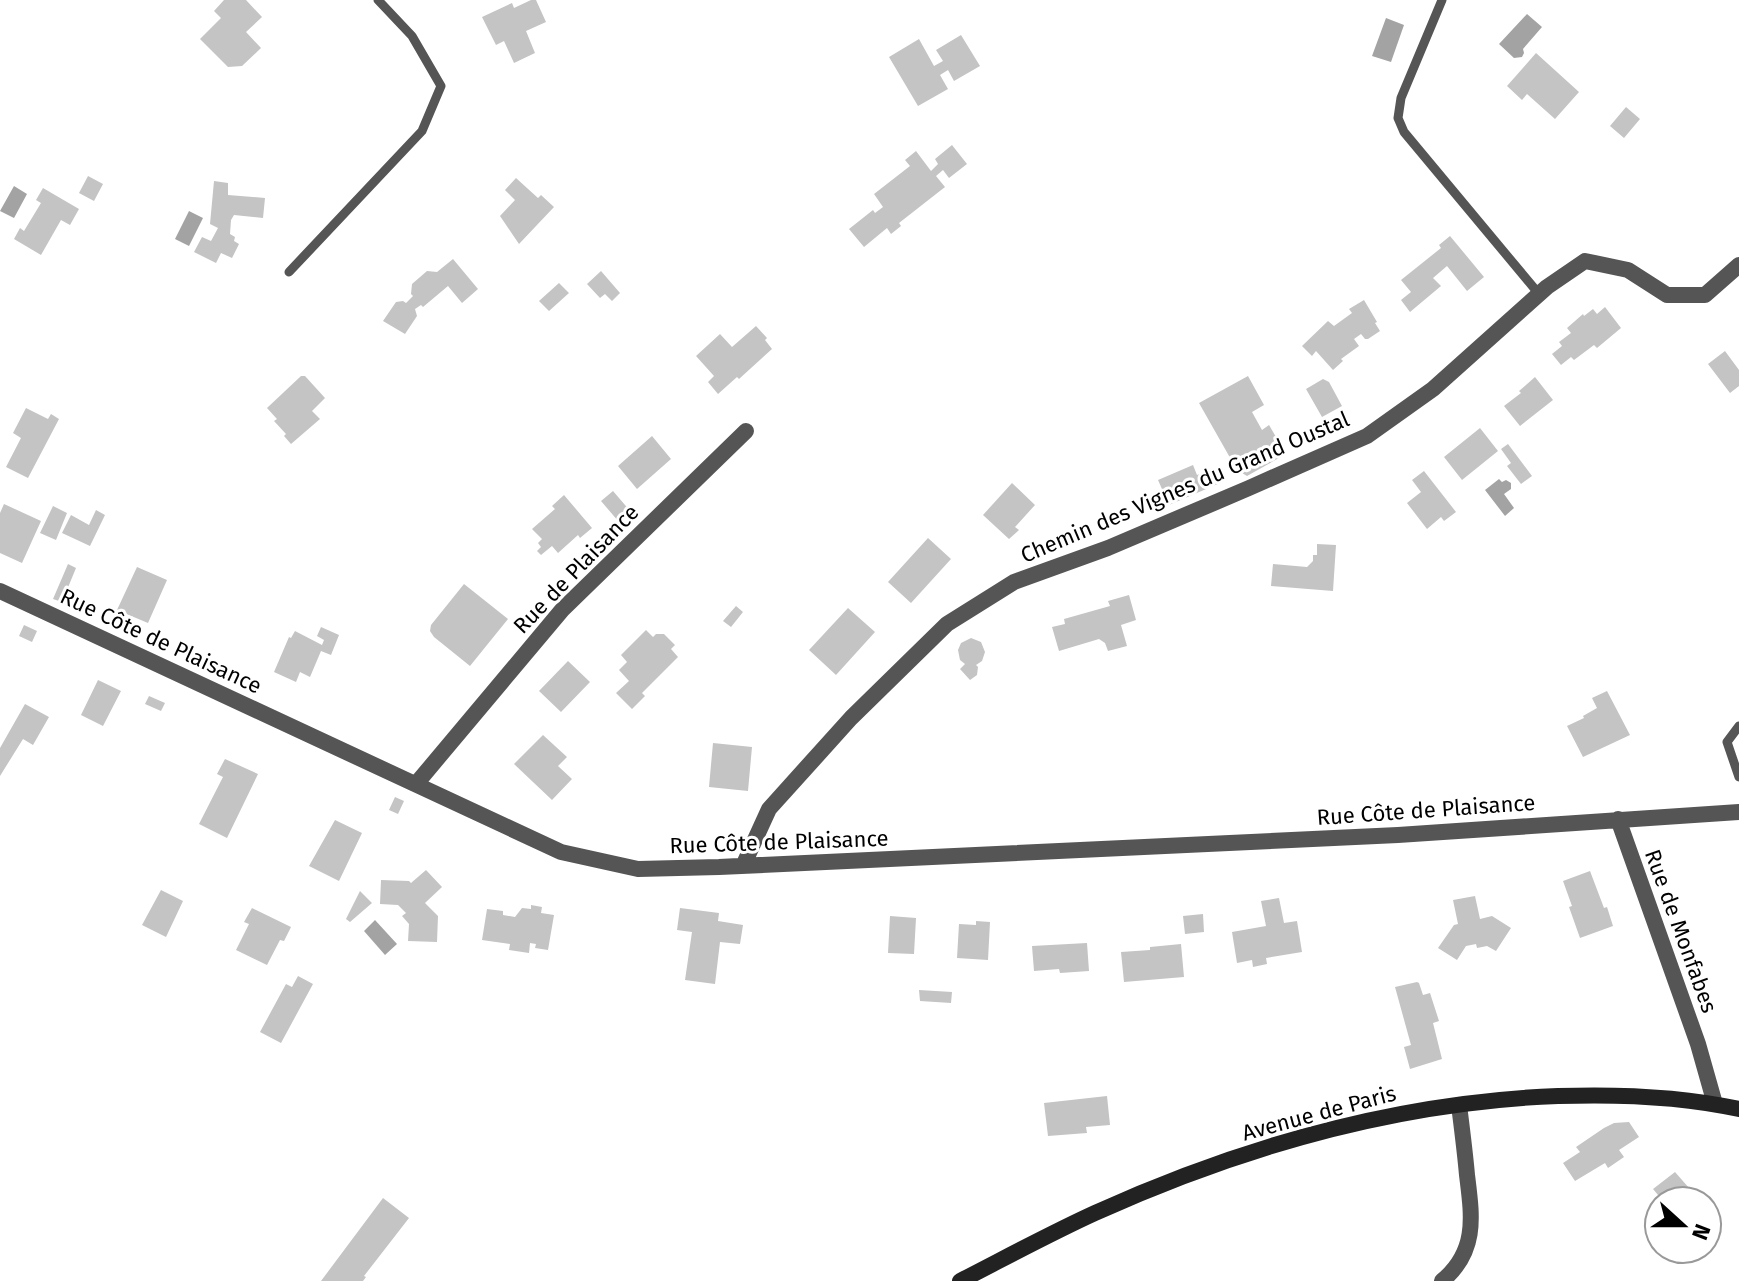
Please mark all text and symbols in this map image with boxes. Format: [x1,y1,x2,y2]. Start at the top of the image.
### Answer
street label: Chemin des Vignes du Grand Oustal [1017,405,1353,569]
street label: Rue de Plaisance [508,499,644,639]
street label: Rue Côte de Plaisance [56,582,266,700]
street label: Rue Côte de Plaisance [1316,789,1536,831]
street label: Rue Côte de Plaisance [669,825,889,859]
street label: Rue de Monfabes [1639,846,1723,1016]
street label: Avenue de Paris [1239,1079,1399,1147]
north arrow [1643,1185,1723,1265]
text: N [1686,1220,1716,1244]

